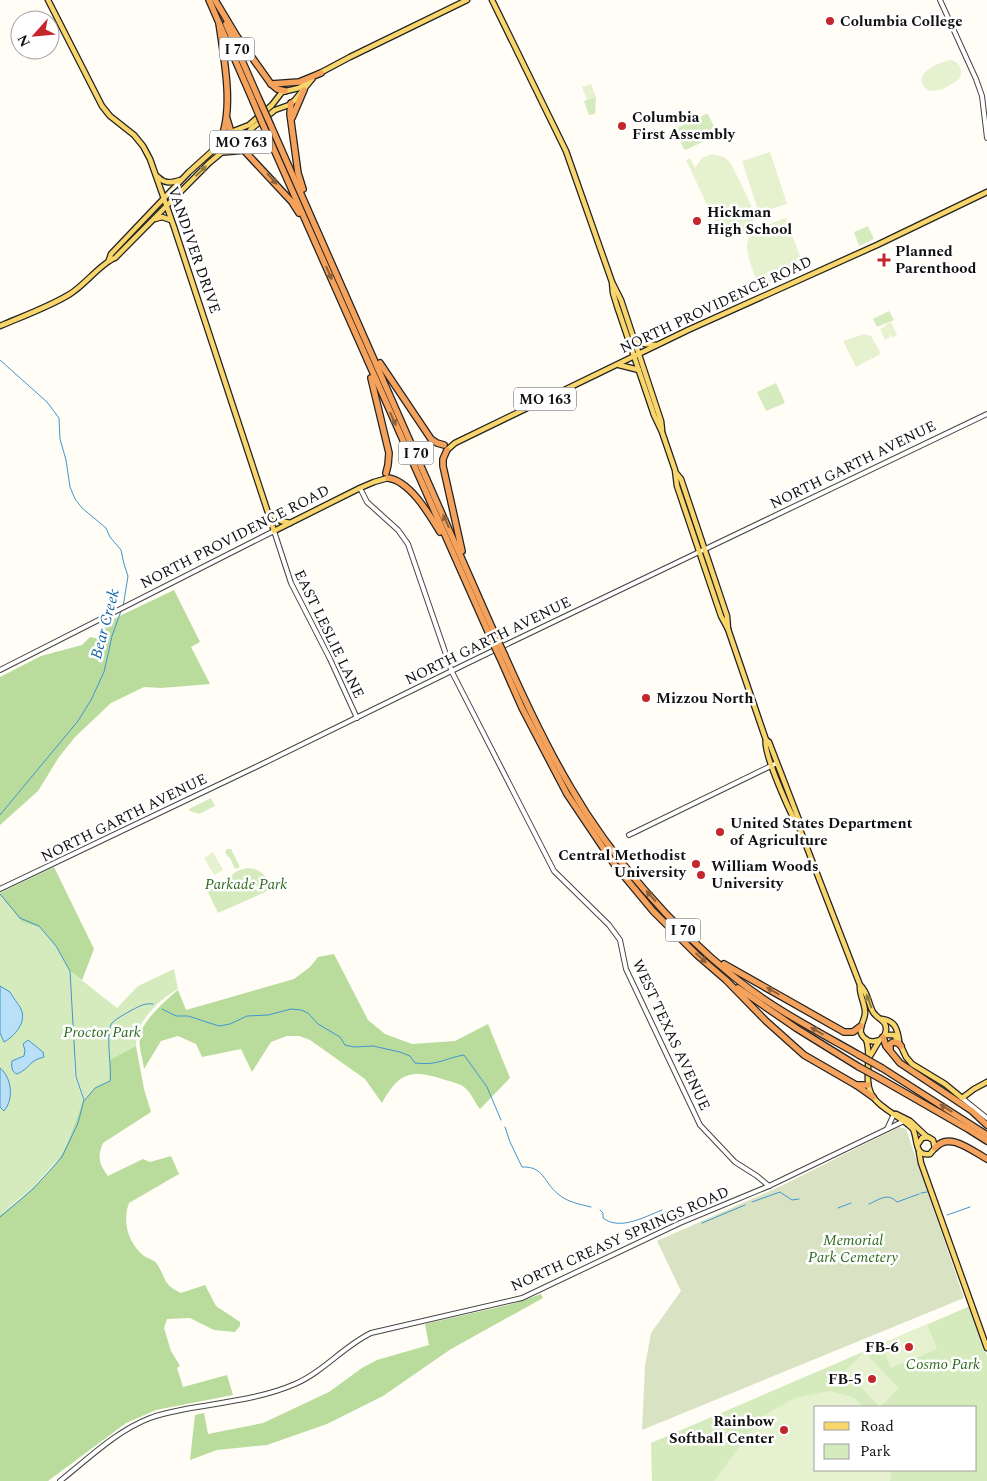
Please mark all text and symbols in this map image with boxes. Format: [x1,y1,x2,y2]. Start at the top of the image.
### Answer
north arrow [10,10,60,60]
place label: Columbia College [840,10,963,33]
marker: Columbia College [824,15,836,27]
text: N [12,31,36,51]
road number: I 70 [220,38,254,61]
place label: Columbia First Assembly [632,106,736,146]
marker: Columbia First Assembly [616,120,628,132]
road number: MO 763 [210,130,272,154]
one-way arrow [195,165,207,177]
one-way arrow [266,172,278,184]
street label: VANDIVER DRIVE [161,183,227,317]
place label: Hickman High School [707,201,792,241]
marker: Hickman High School [691,215,703,227]
place label: Planned Parenthood [895,240,977,280]
street label: NORTH PROVIDENCE ROAD [616,250,816,360]
marker: Planned Parenthood [877,253,891,267]
one-way arrow [325,266,333,280]
road number: MO 163 [514,388,576,410]
one-way arrow [390,412,398,426]
street label: NORTH GARTH AVENUE [766,415,940,515]
road number: I 70 [398,442,434,464]
street label: NORTH PROVIDENCE ROAD [136,479,334,595]
one-way arrow [441,514,449,528]
street label: EAST LESLIE LANE [288,566,370,702]
water label: Bear Creek [84,586,126,662]
street label: NORTH GARTH AVENUE [401,591,575,691]
place label: Mizzou North [656,687,753,710]
marker: Mizzou North [640,692,652,704]
street label: NORTH GARTH AVENUE [37,768,211,868]
place label: United States Department of Agriculture [730,812,913,852]
marker: United States Department of Agriculture [714,826,726,838]
place label: Central Methodist University [558,844,687,884]
place label: William Woods University [711,855,819,895]
marker: Central Methodist University [690,858,702,870]
marker: William Woods University [695,869,707,881]
park label: Parkade Park [205,873,287,896]
one-way arrow [645,891,657,903]
road number: I 70 [666,918,700,942]
one-way arrow [694,952,706,964]
street label: WEST TEXAS AVENUE [626,956,716,1114]
one-way arrow [766,987,781,995]
one-way arrow [865,993,872,1008]
park label: Proctor Park [63,1021,141,1044]
one-way arrow [809,1027,824,1035]
one-way arrow [940,1103,953,1112]
street label: NORTH CREASY SPRINGS ROAD [507,1180,733,1298]
park label: Memorial Park Cemetery [808,1229,898,1269]
place label: FB-6 [865,1336,899,1359]
marker: FB-6 [903,1341,915,1353]
park label: Cosmo Park [906,1353,980,1376]
place label: FB-5 [828,1368,862,1391]
marker: FB-5 [866,1373,878,1385]
legend [814,1406,977,1471]
place label: Rainbow Softball Center [669,1410,775,1450]
text: Road [860,1415,894,1438]
marker: Rainbow Softball Center [778,1424,790,1436]
text: Park [860,1440,891,1463]

